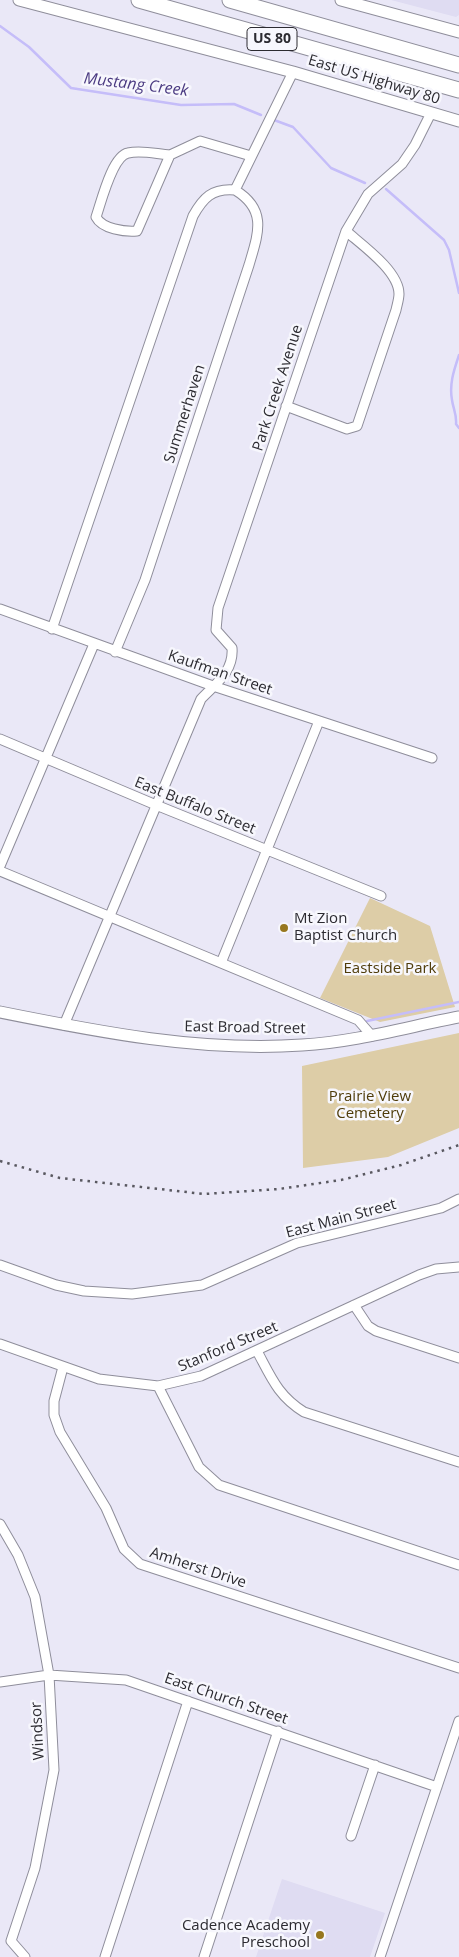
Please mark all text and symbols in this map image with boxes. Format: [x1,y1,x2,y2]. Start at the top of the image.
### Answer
road number: US 80 [247,28,297,50]
street label: East US Highway 80 [306,51,442,109]
water label: Mustang Creek [83,69,189,101]
street label: Park Creek Avenue [249,323,307,453]
street label: Summerhaven [161,363,209,465]
street label: Kaufman Street [166,647,274,699]
street label: East Buffalo Street [132,773,258,839]
place label: Mt Zion Baptist Church [294,910,397,945]
marker: Mt Zion Baptist Church [278,922,290,934]
park label: Eastside Park [344,960,436,978]
street label: East Broad Street [184,1018,306,1038]
park label: Prairie View Cemetery [329,1088,411,1123]
street label: East Main Street [284,1196,398,1242]
street label: Stanford Street [176,1318,280,1376]
street label: Amherst Drive [148,1544,248,1592]
street label: East Church Street [162,1669,290,1729]
street label: Windsor [27,1701,49,1761]
place label: Cadence Academy Preschool [182,1917,310,1952]
marker: Cadence Academy Preschool [314,1929,326,1941]

